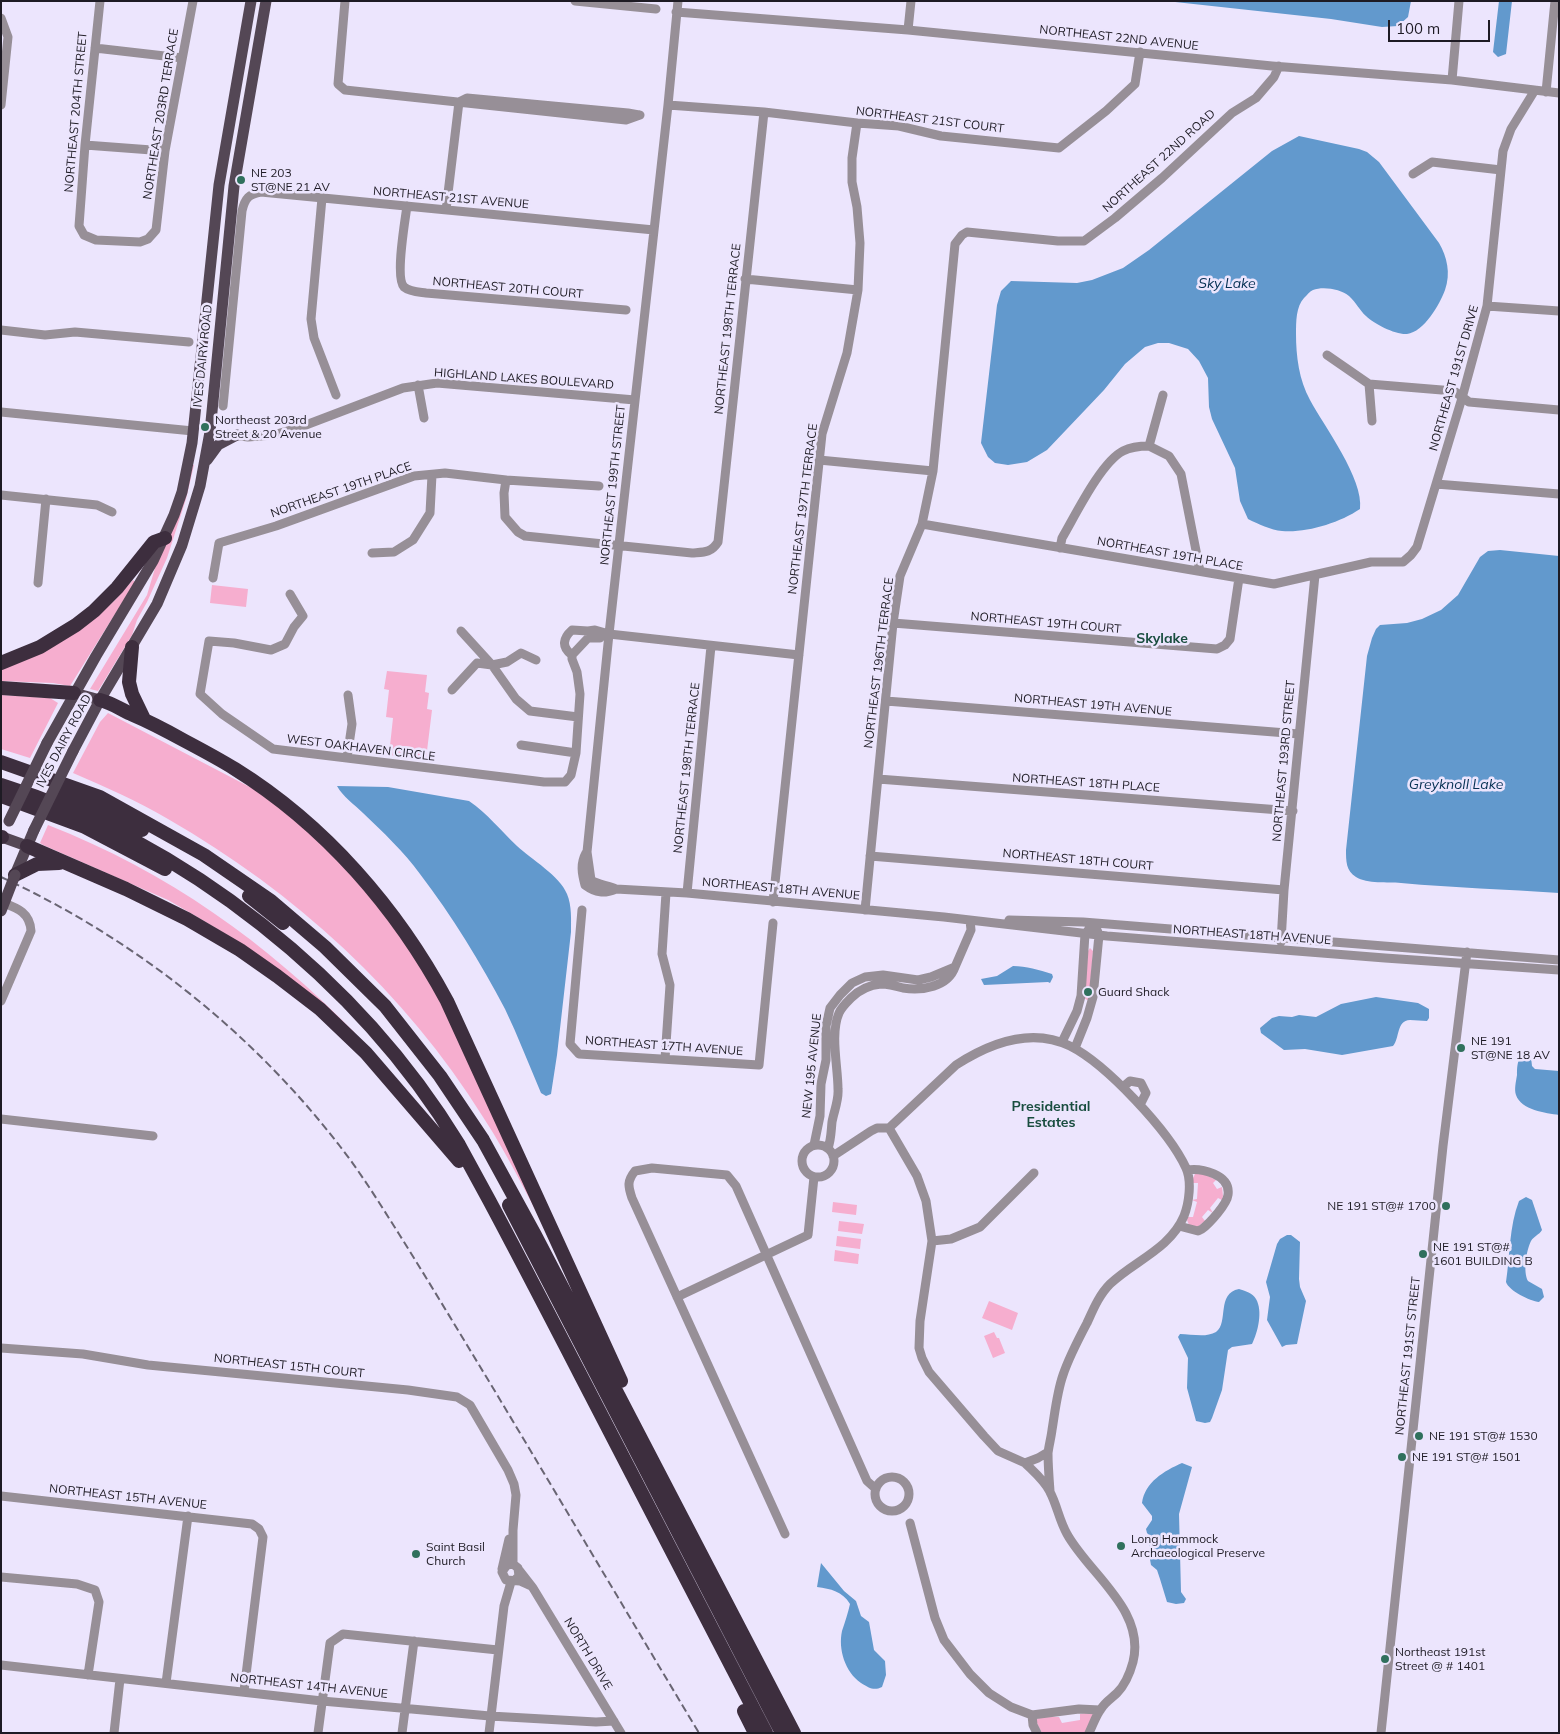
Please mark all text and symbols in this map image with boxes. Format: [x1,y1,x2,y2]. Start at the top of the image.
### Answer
scale bar [1390,10,1492,42]
text: 100 m [1396,19,1440,38]
street label: NORTHEAST 22ND AVENUE [1039,22,1199,54]
street label: NORTHEAST 203RD TERRACE [140,28,182,200]
street label: NORTHEAST 204TH STREET [62,31,90,193]
street label: NORTHEAST 21ST COURT [855,104,1005,136]
street label: NORTHEAST 22ND ROAD [1100,107,1218,215]
place label: NE 203 ST@NE 21 AV [251,166,330,194]
marker: NE 203 ST@NE 21 AV [235,174,247,186]
street label: NORTHEAST 21ST AVENUE [372,184,530,212]
street label: NORTHEAST 198TH TERRACE [712,243,744,415]
street label: NORTHEAST 20TH COURT [432,274,584,302]
water label: Sky Lake [1198,276,1256,292]
street label: NORTHEAST 191ST DRIVE [1426,303,1482,453]
street label: IVES DAIRY ROAD [190,304,216,408]
street label: HIGHLAND LAKES BOULEVARD [434,366,614,392]
street label: NORTHEAST 199TH STREET [597,404,629,566]
place label: Northeast 203rd Street & 20 Avenue [215,413,322,441]
marker: Northeast 203rd Street & 20 Avenue [199,421,211,433]
street label: NORTHEAST 197TH TERRACE [785,423,821,595]
street label: NORTHEAST 19TH PLACE [269,459,413,521]
street label: NORTHEAST 19TH PLACE [1096,534,1244,574]
street label: NORTHEAST 196TH TERRACE [861,577,897,749]
street label: NORTHEAST 19TH COURT [970,609,1122,637]
district label: Skylake [1136,631,1188,647]
street label: NORTHEAST 193RD STREET [1270,680,1298,842]
street label: NORTHEAST 198TH TERRACE [671,682,703,854]
street label: NORTHEAST 19TH AVENUE [1013,691,1173,719]
street label: IVES DAIRY ROAD [33,692,95,790]
street label: WEST OAKHAVEN CIRCLE [286,732,436,764]
street label: NORTHEAST 18TH PLACE [1012,771,1160,795]
water label: Greyknoll Lake [1409,777,1503,793]
street label: NORTHEAST 18TH COURT [1002,846,1154,874]
street label: NORTHEAST 18TH AVENUE [701,875,861,903]
street label: NORTHEAST 18TH AVENUE [1172,922,1332,948]
place label: Guard Shack [1098,985,1169,999]
marker: Guard Shack [1082,986,1094,998]
street label: NEW 195 AVENUE [799,1013,825,1119]
street label: NORTHEAST 17TH AVENUE [584,1033,744,1059]
place label: NE 191 ST@NE 18 AV [1471,1034,1550,1062]
marker: NE 191 ST@NE 18 AV [1455,1042,1467,1054]
district label: Presidential Estates [1011,1099,1091,1132]
place label: NE 191 ST@# 1700 [1327,1199,1436,1213]
marker: NE 191 ST@# 1700 [1440,1200,1452,1212]
place label: NE 191 ST@# 1601 BUILDING B [1433,1240,1533,1268]
marker: NE 191 ST@# 1601 BUILDING B [1417,1248,1429,1260]
street label: NORTHEAST 191ST STREET [1393,1276,1423,1436]
street label: NORTHEAST 15TH COURT [213,1351,365,1381]
place label: NE 191 ST@# 1530 [1429,1429,1538,1443]
marker: NE 191 ST@# 1530 [1413,1430,1425,1442]
place label: NE 191 ST@# 1501 [1412,1450,1521,1464]
marker: NE 191 ST@# 1501 [1396,1451,1408,1463]
street label: NORTHEAST 15TH AVENUE [48,1482,208,1512]
place label: Long Hammock Archaeological Preserve [1131,1532,1265,1560]
place label: Saint Basil Church [426,1540,485,1568]
marker: Long Hammock Archaeological Preserve [1115,1540,1127,1552]
marker: Saint Basil Church [410,1548,422,1560]
street label: NORTH DRIVE [561,1615,615,1693]
place label: Northeast 191st Street @ # 1401 [1395,1645,1485,1673]
marker: Northeast 191st Street @ # 1401 [1379,1653,1391,1665]
street label: NORTHEAST 14TH AVENUE [229,1671,389,1701]

